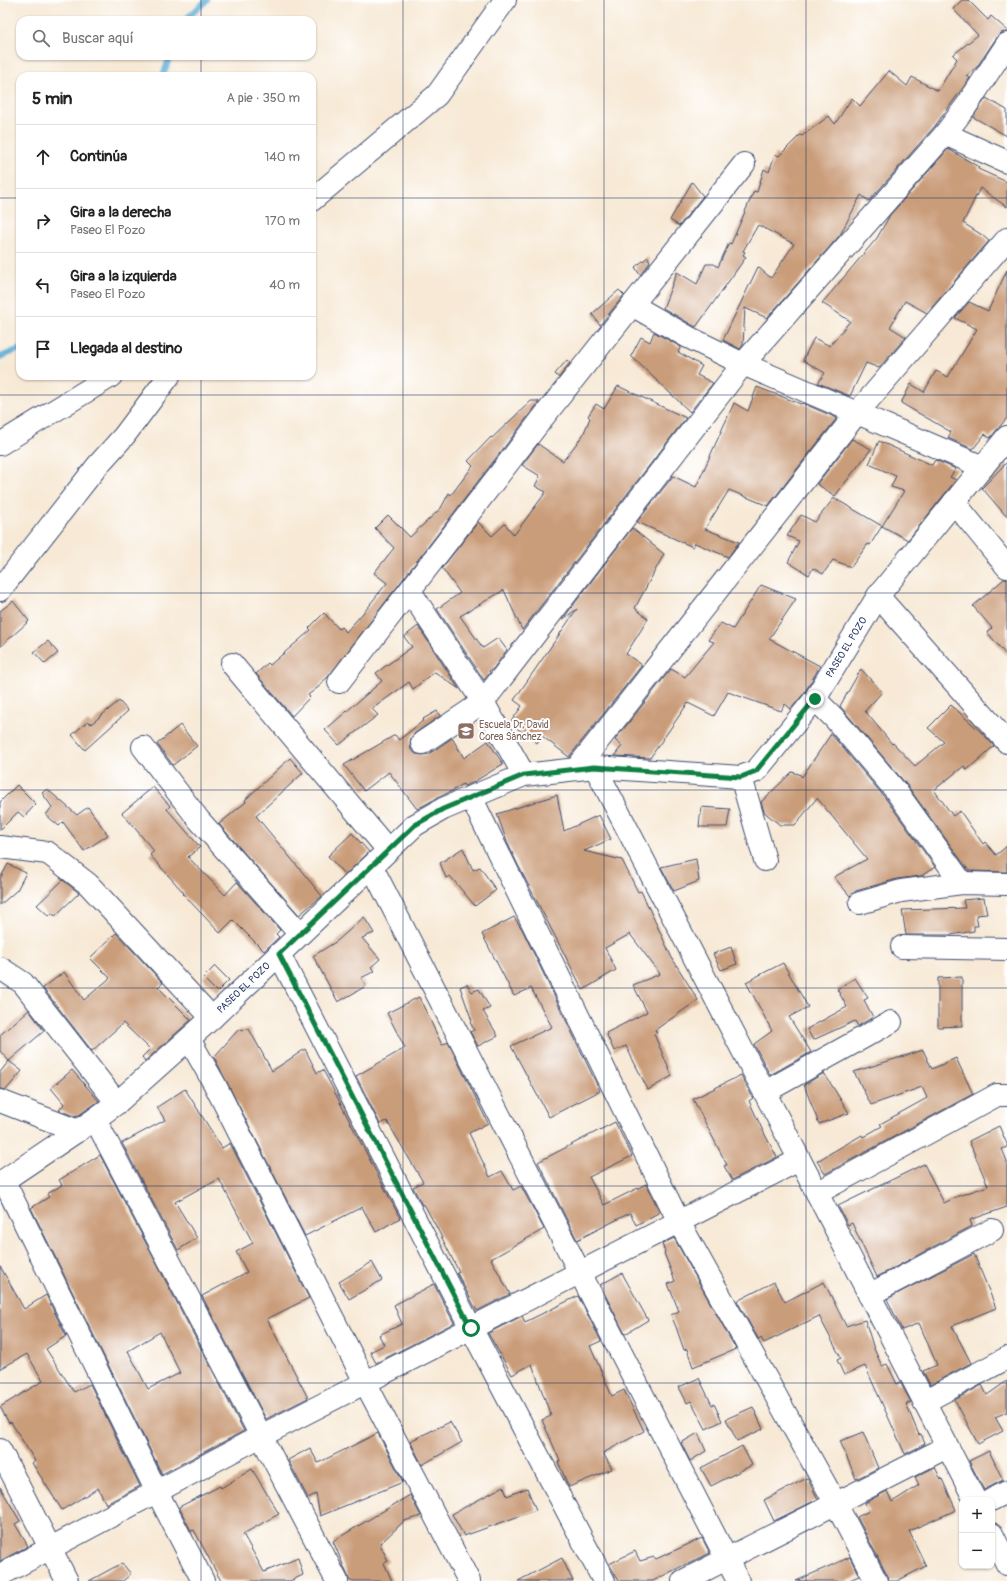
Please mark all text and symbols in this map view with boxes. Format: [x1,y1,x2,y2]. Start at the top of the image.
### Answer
search box [16,16,316,60]
icon: search [30,27,52,49]
text: Buscar aquí [62,29,134,48]
text: 5 min [32,88,72,109]
text: A pie · 350 m [226,90,300,106]
icon: ahead [32,146,54,168]
text: Continúa [70,147,127,166]
text: 140 m [264,149,300,165]
text: Gira a la derecha [70,203,171,222]
icon: right [32,210,54,232]
text: 170 m [265,213,300,229]
text: Paseo El Pozo [70,222,145,238]
text: Gira a la izquierda [70,267,177,286]
icon: left [32,274,54,296]
text: 40 m [269,277,300,293]
text: Paseo El Pozo [70,286,145,302]
icon: arrive [32,338,54,360]
text: Llegada al destino [70,339,182,358]
street label: PASEO EL POZO [824,615,870,680]
route end [806,690,824,708]
place label: Escuela Dr. David Corea Sánchez [479,719,549,743]
school or university icon: Escuela Dr. David Corea Sánchez [456,721,476,741]
street label: PASEO EL POZO [215,960,273,1016]
route start [462,1319,480,1337]
map controls [959,1497,995,1569]
button: + [959,1497,995,1533]
button: − [959,1533,995,1569]

